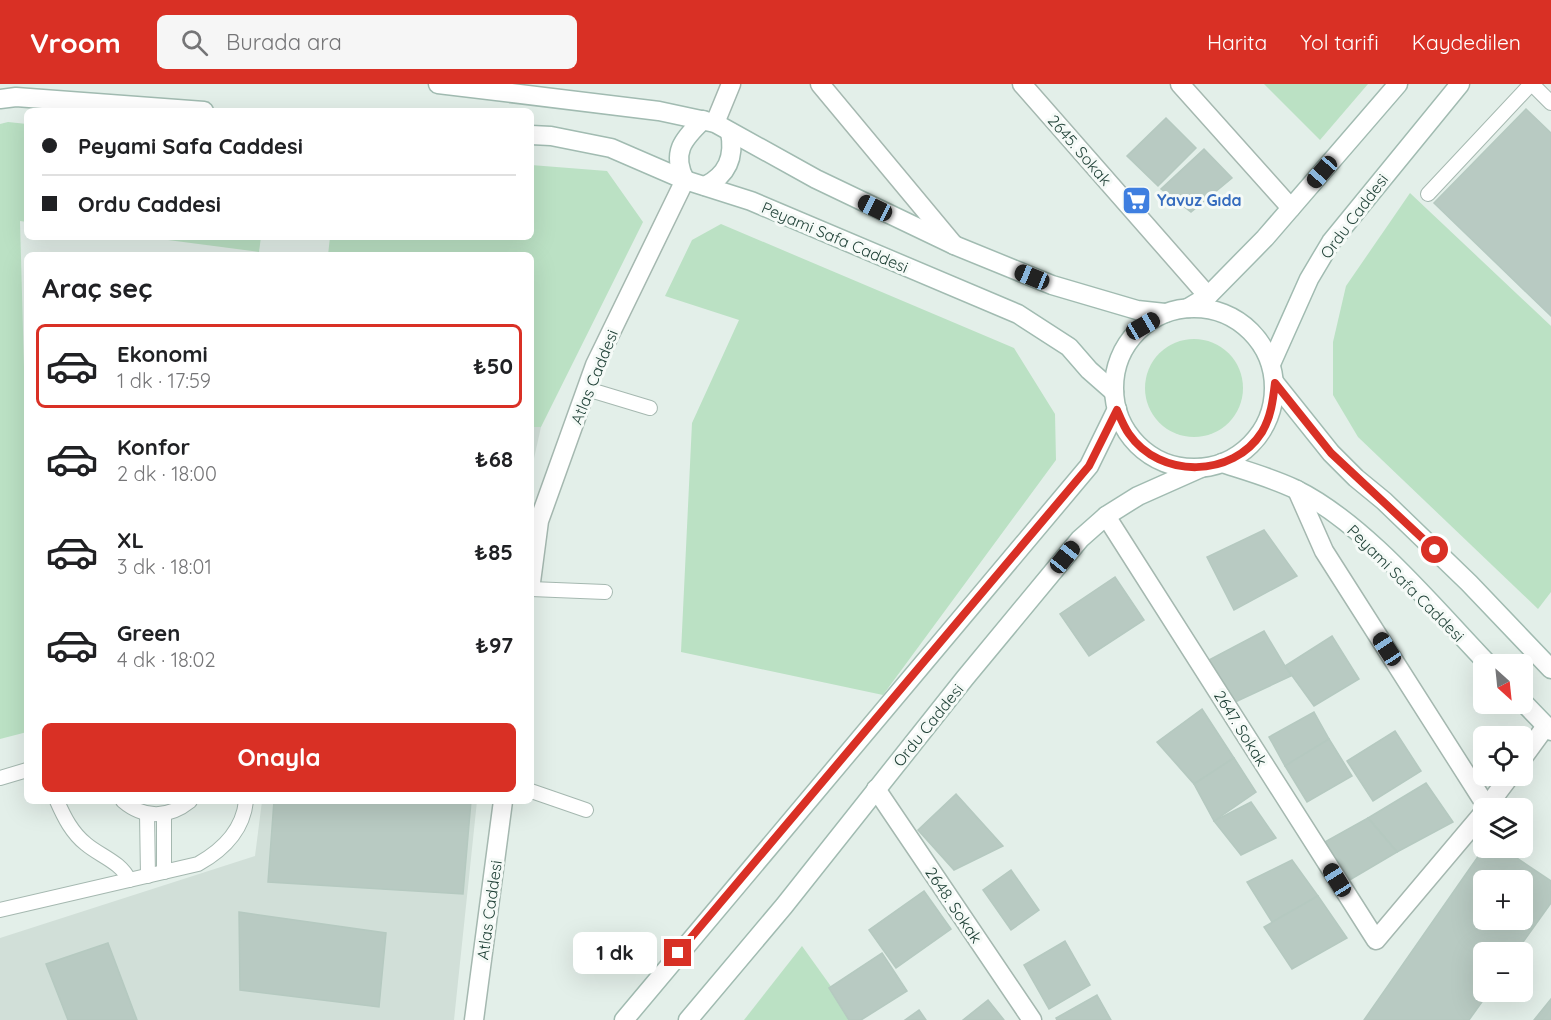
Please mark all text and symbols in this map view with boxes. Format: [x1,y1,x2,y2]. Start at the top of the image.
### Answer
search box [157,15,577,69]
text: Vroom [30,25,121,60]
icon: search [178,26,211,59]
text: Burada ara [226,28,342,56]
text: Harita [1207,29,1267,55]
text: Yol tarifi [1300,29,1379,55]
text: Kaydedilen [1412,29,1521,55]
street label: 2645. Sokak [1044,111,1116,189]
text: Peyami Safa Caddesi [78,132,303,160]
car [1303,153,1341,191]
street label: Ordu Caddesi [1316,170,1392,262]
supermarket icon: Yavuz Gıda [1120,184,1152,216]
text: Ordu Caddesi [78,190,221,218]
place label: Yavuz Gıda [1157,190,1242,210]
car [855,192,895,224]
street label: Peyami Safa Caddesi [759,197,911,277]
car [1012,262,1052,292]
text: Araç seç [42,271,152,305]
car [1123,309,1163,343]
street label: Atlas Caddesi [566,327,622,427]
icon: car [45,339,99,393]
text: Ekonomi [117,340,208,368]
text: ₺50 [473,352,513,380]
text: 1 dk · 17:59 [117,368,211,393]
icon: car [45,432,99,486]
text: Konfor [117,433,190,461]
text: ₺68 [475,445,513,473]
text: 2 dk · 18:00 [117,461,217,486]
street label: Peyami Safa Caddesi [1343,520,1469,646]
icon: car [45,525,99,579]
text: XL [117,526,144,554]
route start [1421,536,1448,563]
car [1047,537,1083,577]
text: ₺85 [474,538,513,566]
text: 3 dk · 18:01 [117,554,212,579]
icon: car [45,618,99,672]
text: Green [117,619,180,647]
car [1370,629,1404,669]
text: ₺97 [475,631,513,659]
text: 4 dk · 18:02 [117,647,216,672]
north arrow [1473,654,1533,714]
map controls [1473,654,1533,1002]
street label: Ordu Caddesi [888,679,968,771]
street label: 2647. Sokak [1210,686,1272,770]
button: Onayla [42,723,516,792]
button: locate [1473,726,1533,786]
button: layers [1473,798,1533,858]
street label: Atlas Caddesi [472,859,506,961]
car [1320,860,1354,900]
street label: 2648. Sokak [921,863,987,947]
button: + [1473,870,1533,930]
callout: 1 dk [573,932,657,974]
route end [664,939,691,966]
text: 1 dk [596,940,634,965]
button: − [1473,942,1533,1002]

